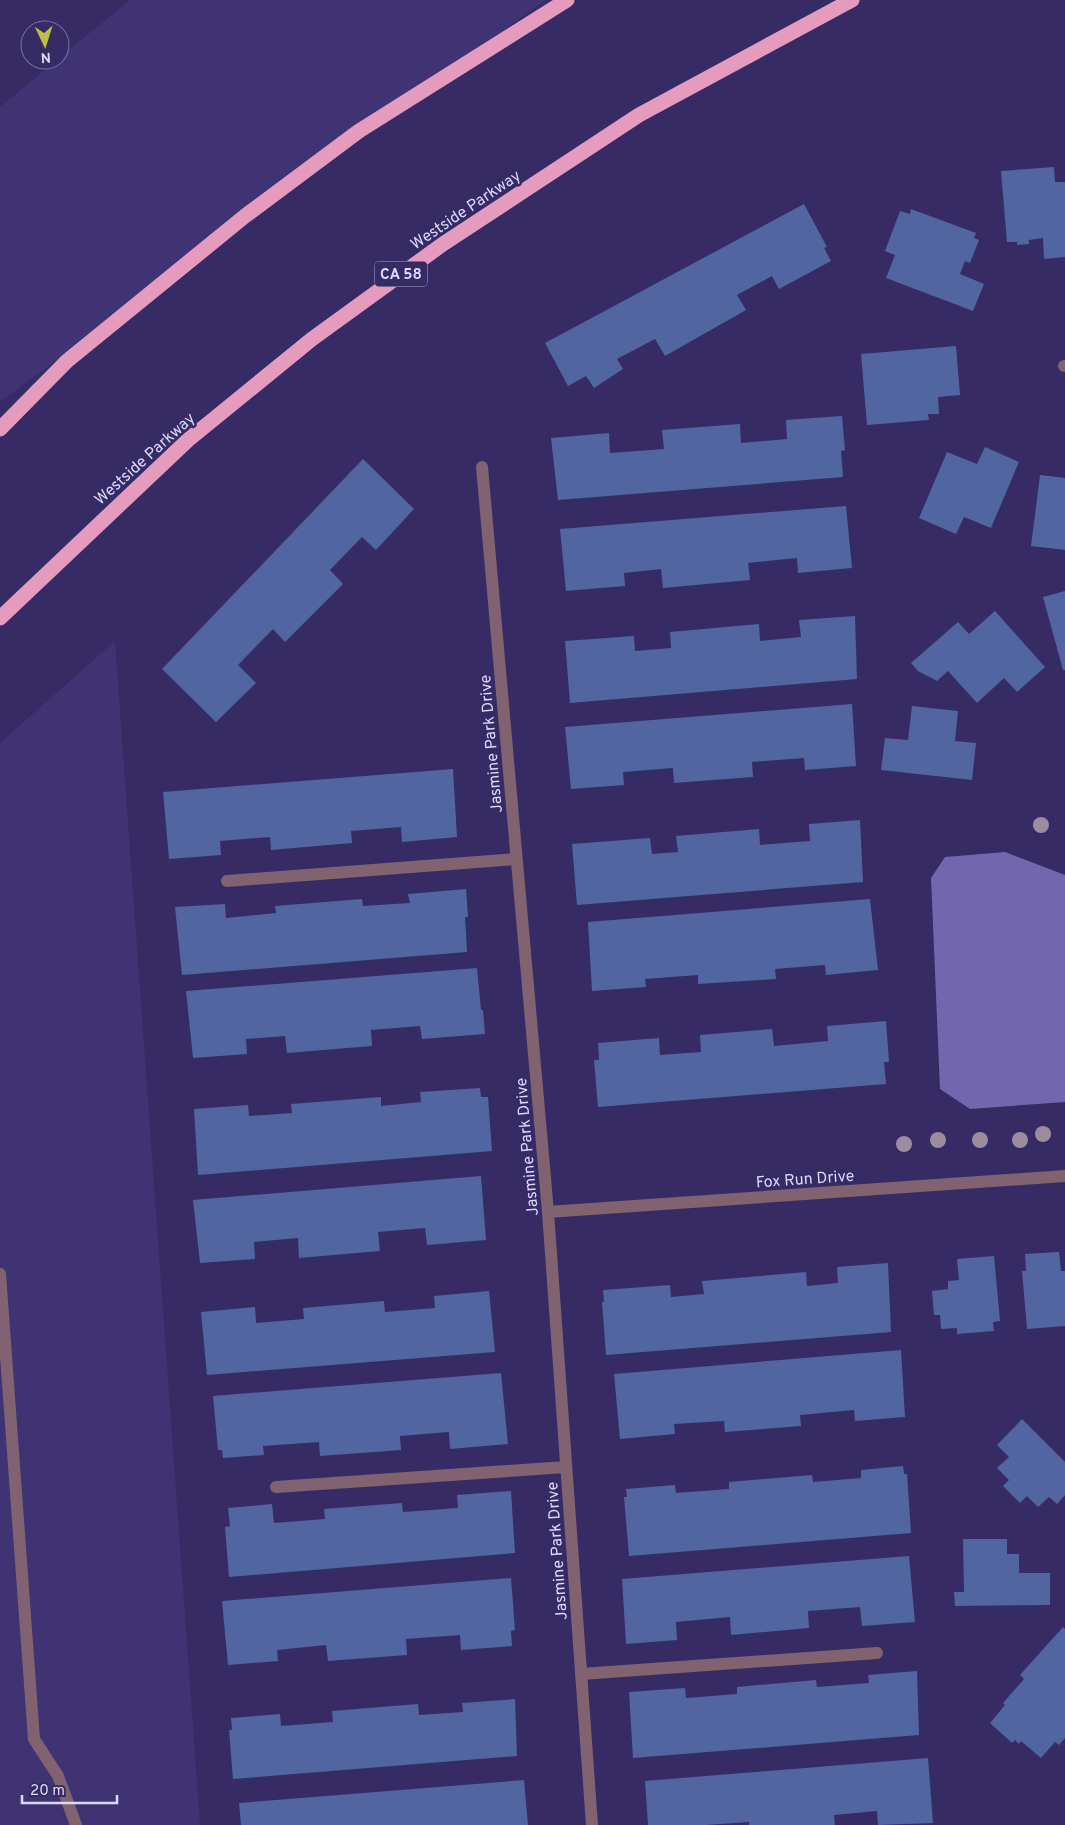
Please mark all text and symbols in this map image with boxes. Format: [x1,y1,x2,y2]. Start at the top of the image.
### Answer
north arrow [20,20,70,70]
text: N [40,48,51,65]
street label: Westside Parkway [407,166,525,255]
road number: CA 58 [375,262,427,286]
street label: Westside Parkway [91,409,200,510]
street label: Jasmine Park Drive [476,674,508,814]
street label: Jasmine Park Drive [512,1077,544,1217]
street label: Fox Run Drive [755,1167,855,1193]
street label: Jasmine Park Drive [543,1481,573,1621]
scale bar [22,1772,118,1804]
text: 20 m [30,1782,65,1801]

